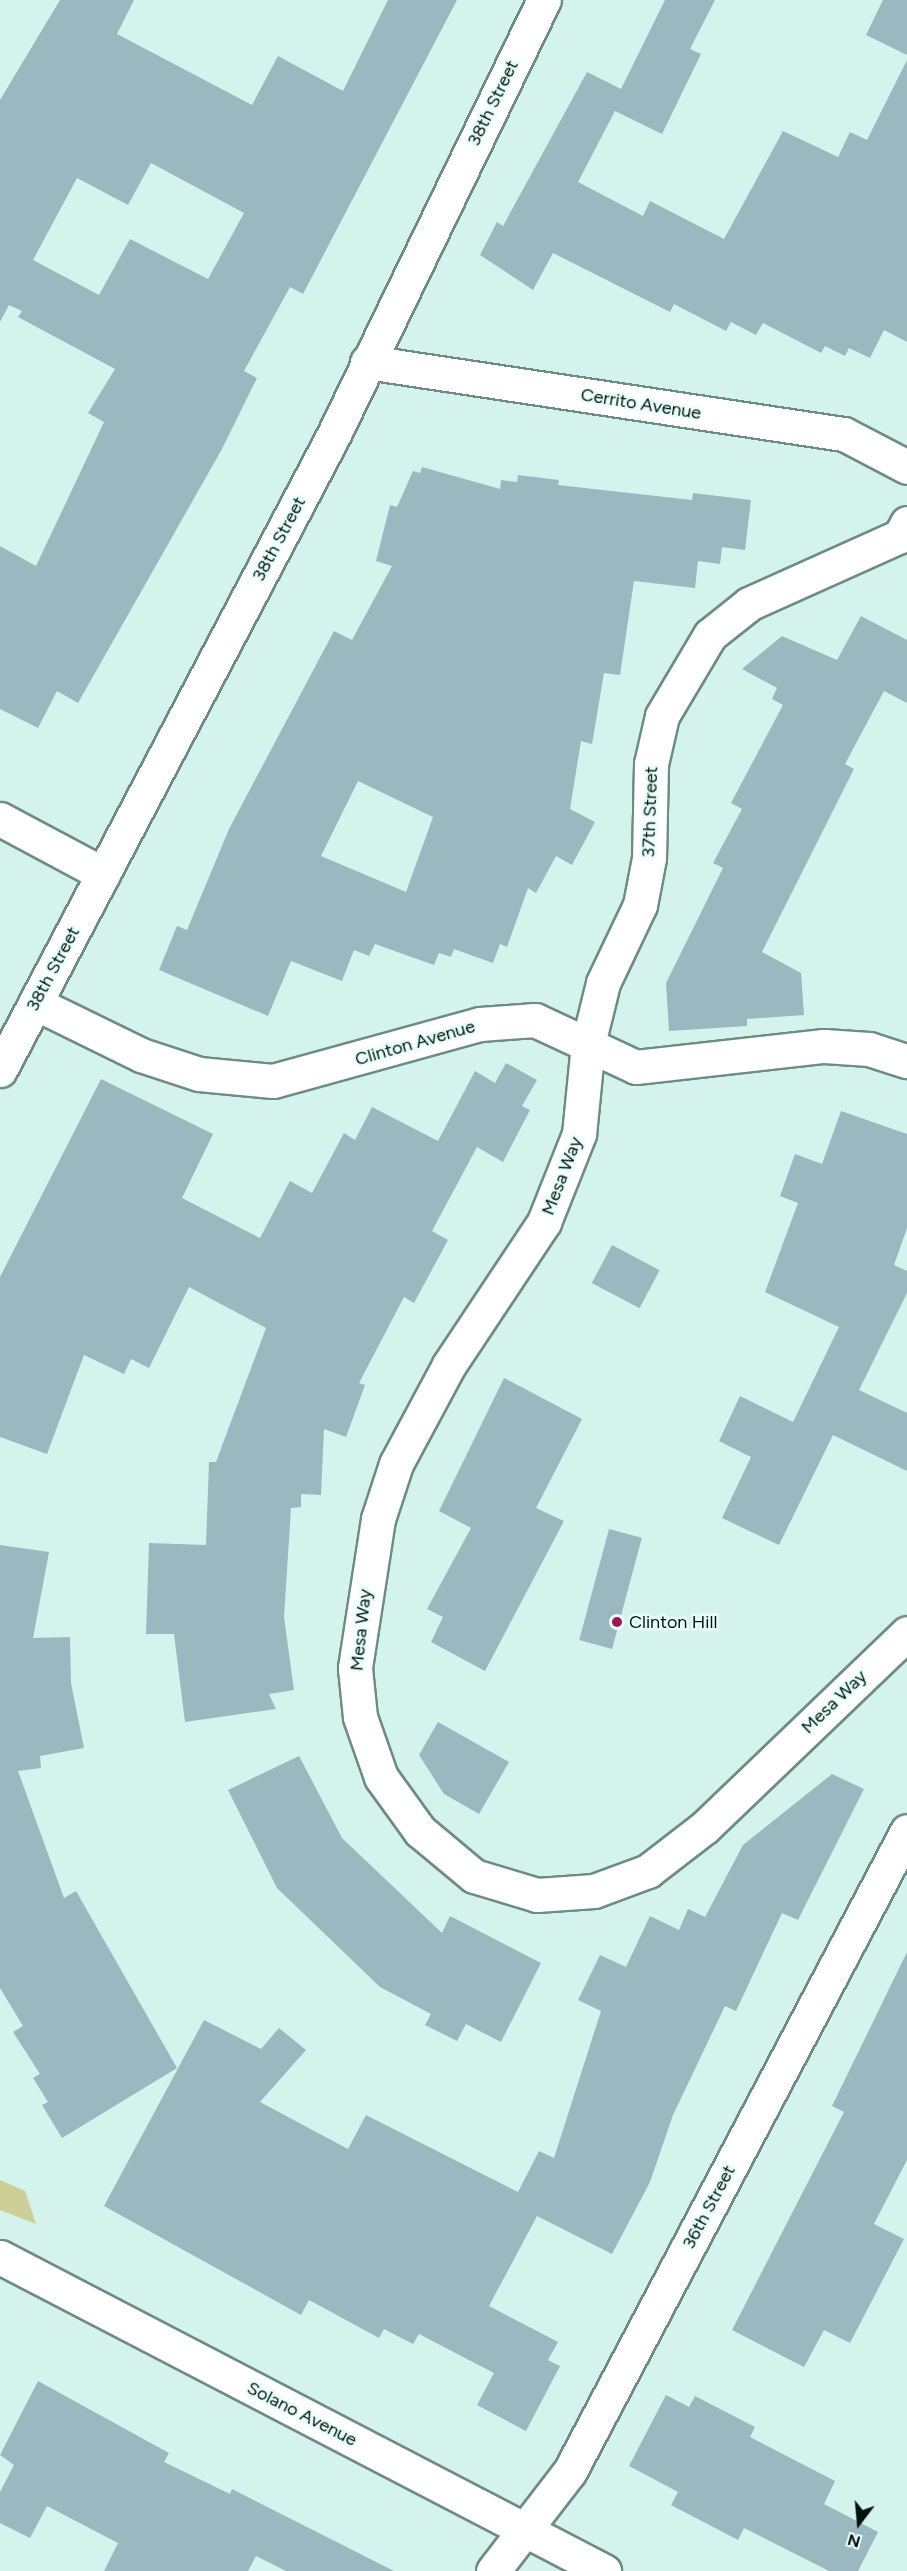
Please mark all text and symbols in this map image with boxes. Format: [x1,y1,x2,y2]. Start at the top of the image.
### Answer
street label: 38th Street [463,57,523,149]
street label: Cerrito Avenue [579,384,703,424]
street label: 38th Street [248,493,310,585]
street label: 37th Street [638,766,662,858]
street label: 38th Street [22,923,84,1015]
street label: Clinton Avenue [353,1016,477,1070]
street label: Mesa Way [537,1134,587,1218]
street label: Mesa Way [346,1588,376,1672]
place label: Clinton Hill [629,1611,717,1633]
marker: Clinton Hill [610,1615,624,1629]
street label: Mesa Way [797,1666,871,1738]
street label: 36th Street [678,2161,740,2253]
street label: Solano Avenue [243,2377,361,2451]
north arrow [829,2493,889,2553]
text: N [845,2530,862,2552]

